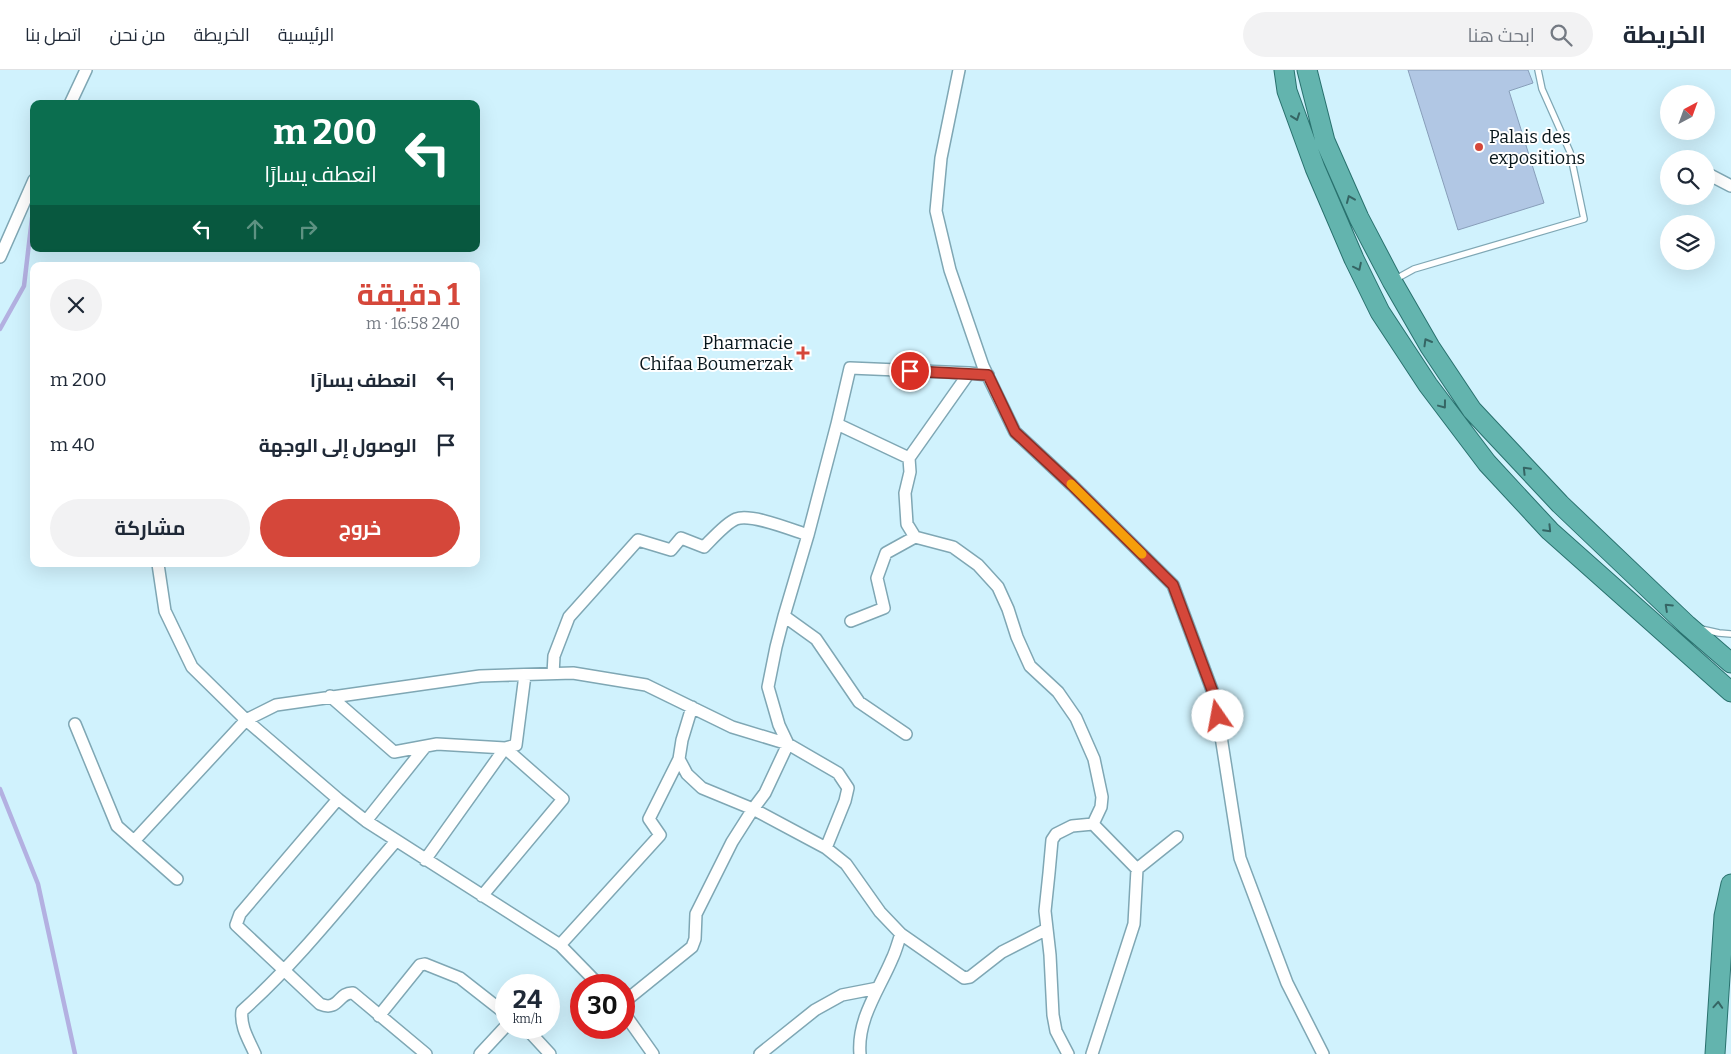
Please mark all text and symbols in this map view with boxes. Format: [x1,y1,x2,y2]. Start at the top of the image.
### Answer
search box [1243,12,1593,57]
icon: search [1547,21,1575,49]
text: الخريطة [1623,21,1706,49]
text: اتصل بنا [25,24,82,46]
text: من نحن [110,24,166,46]
text: الخريطة [194,24,250,46]
text: الرئيسية [278,24,334,46]
text: ابحث هنا [1468,24,1535,47]
north arrow [1660,85,1715,140]
map controls [1660,85,1715,270]
text: 200 m [273,111,377,153]
one-way arrow [1290,112,1300,121]
icon: left [395,120,460,185]
place label: Palais des expositions [1489,126,1585,169]
marker: Palais des expositions [1473,141,1485,153]
button: search [1660,150,1715,205]
text: انعطف يسارًا [264,161,377,188]
one-way arrow [1346,195,1357,204]
icon: left [188,215,216,243]
icon: ahead [241,215,269,243]
icon: right [294,215,322,243]
button: layers [1660,215,1715,270]
one-way arrow [1352,262,1362,271]
text: 1 دقيقة [357,277,460,313]
button: close [50,279,102,331]
text: 240 m · 16:58 [366,314,460,333]
place label: Pharmacie Chifaa Boumerzak [639,332,794,375]
one-way arrow [1424,338,1434,347]
marker: Pharmacie Chifaa Boumerzak [797,347,809,359]
pin [889,350,931,392]
icon: arrive [896,357,924,385]
icon: left [432,366,460,394]
text: 200 m [50,368,107,391]
text: انعطف يسارًا [310,369,417,392]
one-way arrow [1437,399,1446,409]
icon: arrive [432,431,460,459]
text: 40 m [50,433,95,456]
text: الوصول إلى الوجهة [259,434,417,457]
one-way arrow [1523,467,1532,476]
button: مشاركة [50,499,250,557]
button: خروج [260,499,460,557]
one-way arrow [1542,523,1551,532]
one-way arrow [1665,604,1674,613]
position arrow [1191,689,1243,741]
speed limit sign: 30 [570,974,635,1039]
text: 24 [513,985,542,1015]
one-way arrow [1713,1001,1724,1009]
text: km/h [513,1012,542,1026]

